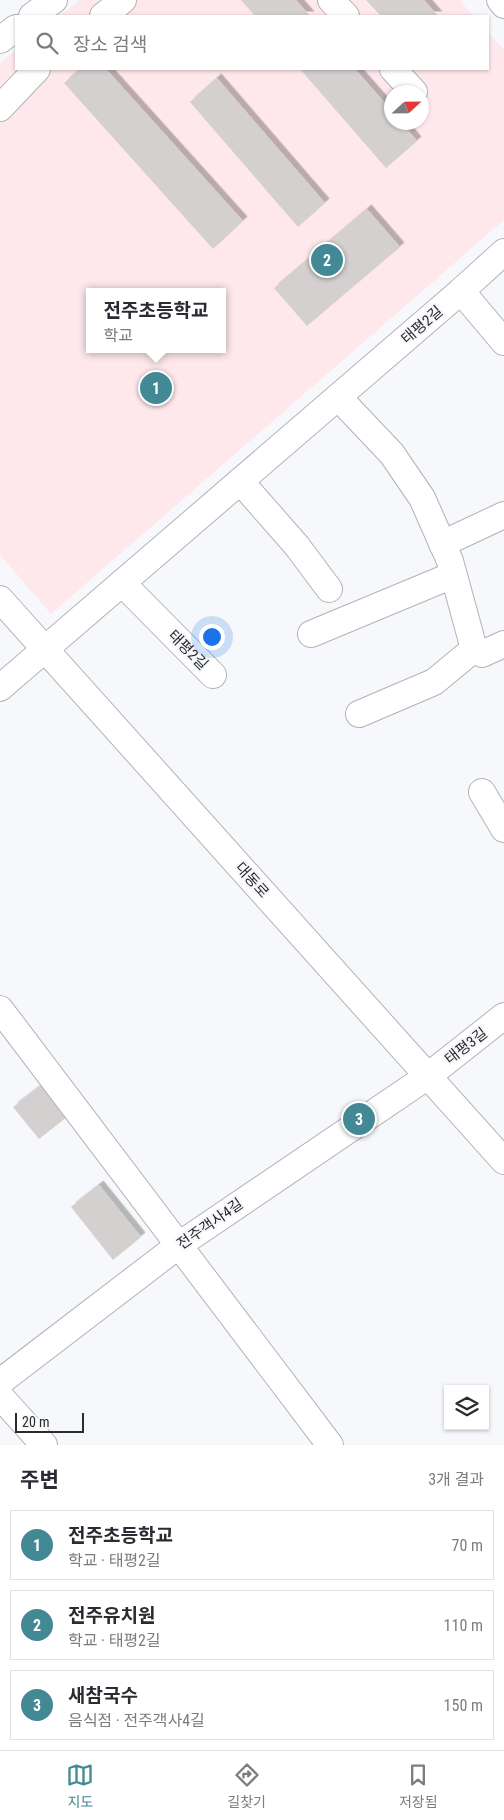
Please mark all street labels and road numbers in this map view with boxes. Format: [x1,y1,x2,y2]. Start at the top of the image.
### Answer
street label: 태평2길 [398,302,446,348]
street label: 태평2길 [164,626,212,674]
street label: 대동로 [231,859,273,901]
street label: 태평3길 [441,1024,491,1068]
street label: 전주객사4길 [174,1195,246,1253]

